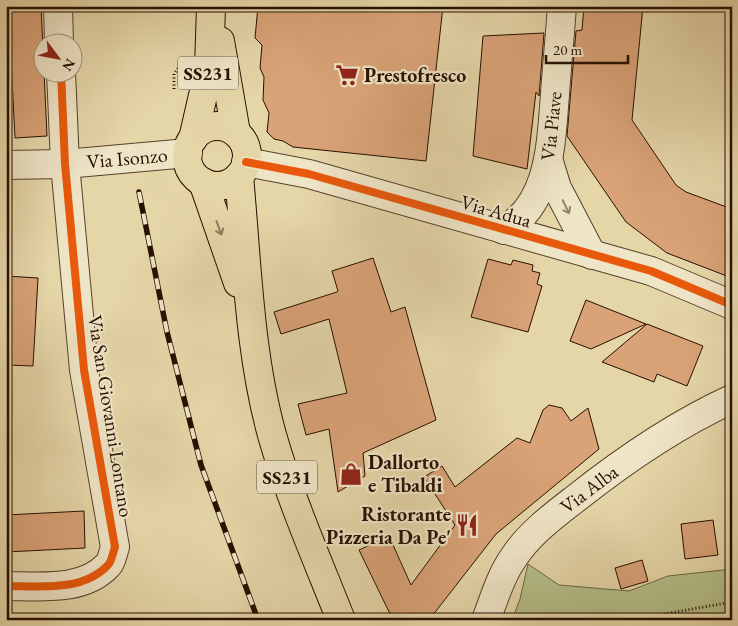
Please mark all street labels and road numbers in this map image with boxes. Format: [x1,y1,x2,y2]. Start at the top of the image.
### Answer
road number: SS231 [178,56,238,90]
street label: Via Piave [534,90,568,162]
street label: Via Isonzo [85,142,169,174]
street label: Via Adua [458,189,534,233]
street label: Via San Giovanni Lontano [82,313,140,519]
street label: Via Alba [555,459,623,519]
road number: SS231 [257,461,317,494]

